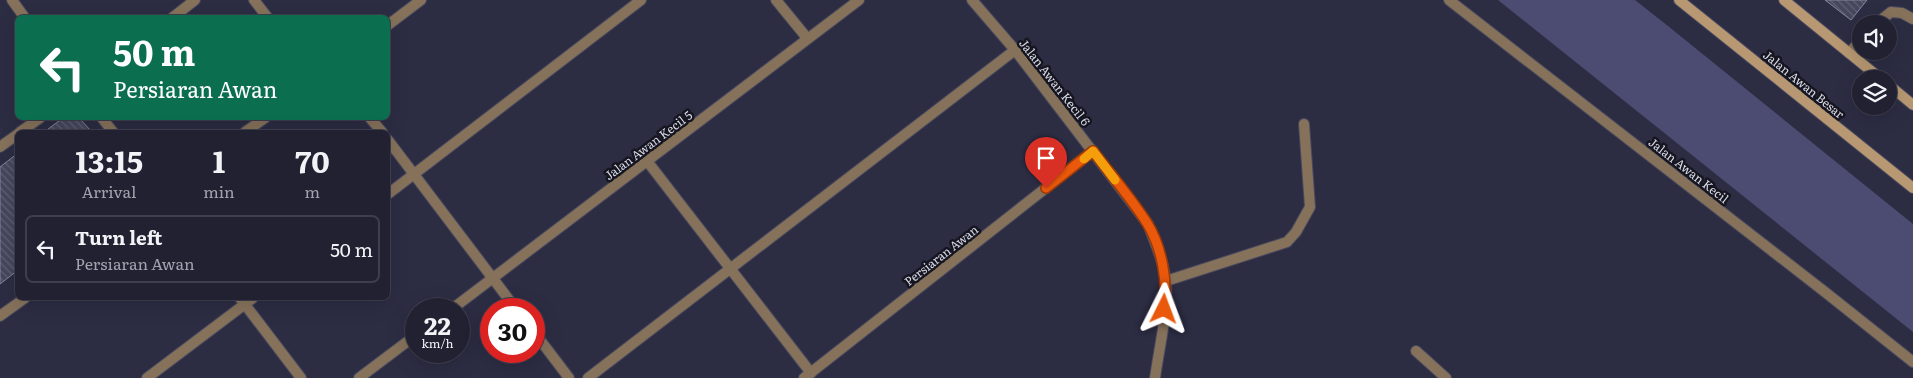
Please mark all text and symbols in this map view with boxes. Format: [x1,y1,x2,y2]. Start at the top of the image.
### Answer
map controls [1852,15,1897,115]
button: sound [1852,15,1897,60]
text: 50 m [113,25,196,77]
icon: left [30,35,95,100]
street label: Jalan Awan Kecil 6 [1015,35,1095,130]
street label: Jalan Awan Besar [1760,46,1849,123]
button: layers [1852,70,1897,115]
text: Persiaran Awan [113,72,277,105]
street label: Jalan Awan Kecil 5 [600,106,696,184]
street label: Jalan Awan Kecil [1645,133,1733,207]
pin [1025,137,1067,188]
text: 13:15 [75,138,143,182]
text: 1 [213,138,225,182]
text: 70 [295,138,330,182]
icon: arrive [1032,144,1060,172]
text: Arrival [82,179,136,203]
text: min [203,179,235,203]
text: m [305,179,320,203]
street label: Persiaran Awan [900,220,982,290]
text: Turn left [75,223,162,251]
icon: left [32,235,60,263]
text: 50 m [330,235,373,263]
text: Persiaran Awan [75,251,195,275]
position arrow [1137,282,1189,334]
speed limit sign: 30 [480,298,545,363]
text: 22 [424,306,451,343]
text: km/h [422,334,453,352]

